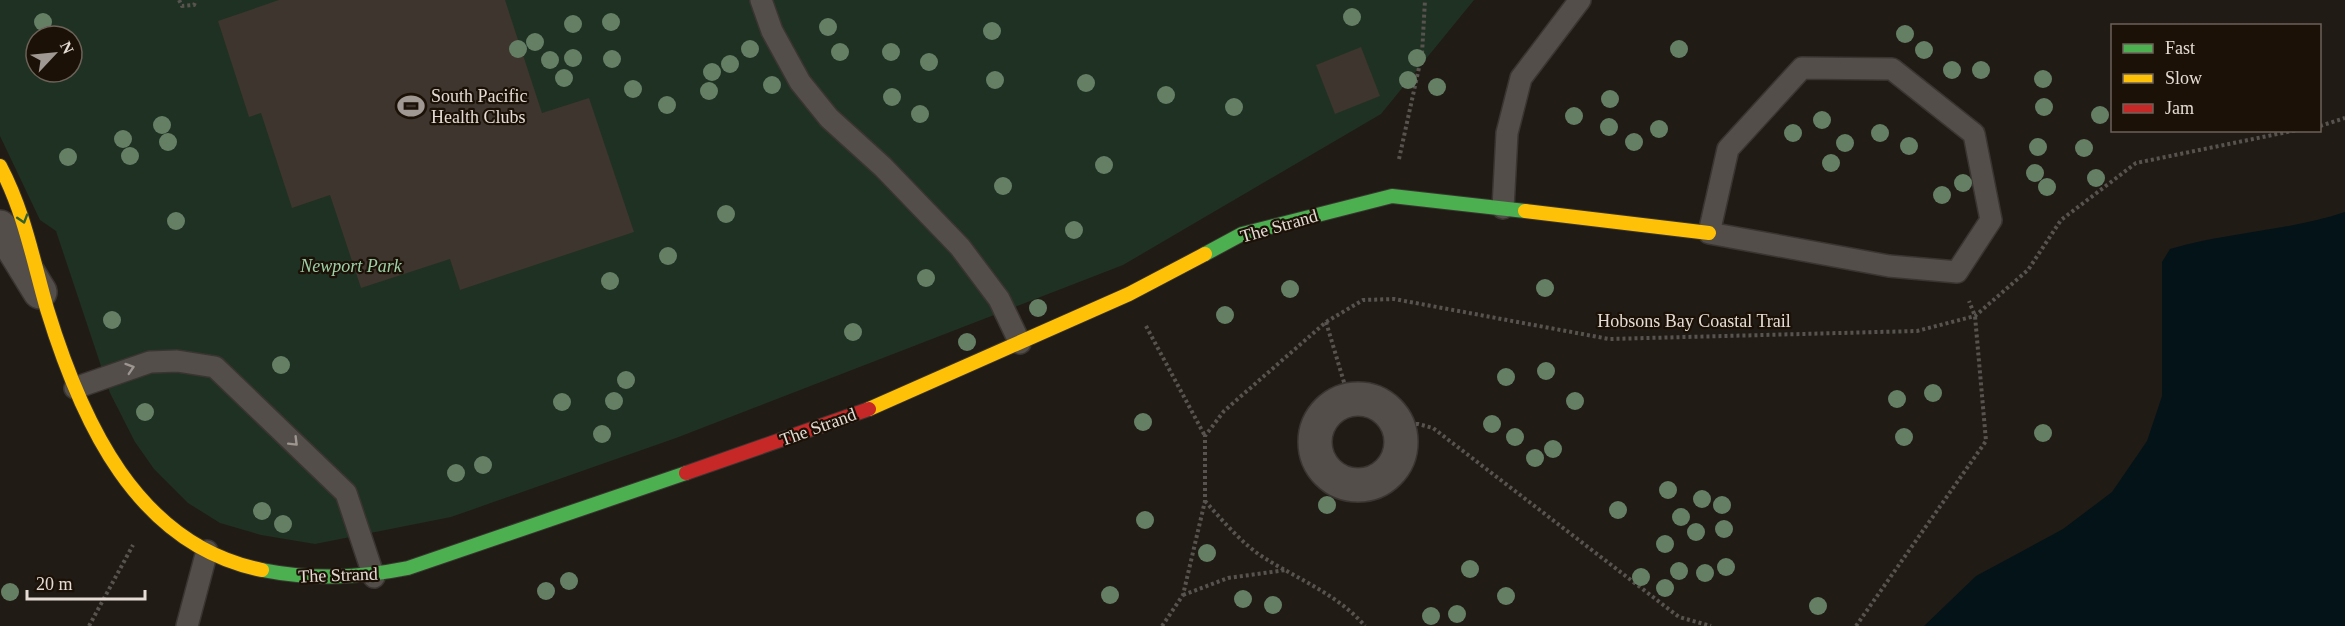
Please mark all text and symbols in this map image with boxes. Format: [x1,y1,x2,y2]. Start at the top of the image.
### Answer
north arrow [24,24,84,84]
legend [2111,24,2321,132]
text: Fast [2165,38,2195,58]
text: N [57,39,77,57]
text: Slow [2165,68,2202,88]
place label: South Pacific Health Clubs [431,86,528,127]
sports icon: South Pacific Health Clubs [396,91,426,121]
text: Jam [2165,98,2194,118]
street label: The Strand [1238,205,1320,247]
one-way arrow [16,213,28,224]
park label: Newport Park [299,256,403,276]
street label: Hobsons Bay Coastal Trail [1597,311,1791,331]
one-way arrow [124,363,135,375]
street label: The Strand [777,404,859,450]
one-way arrow [286,434,297,445]
scale bar [27,563,146,601]
street label: The Strand [298,564,378,586]
text: 20 m [36,574,73,594]

